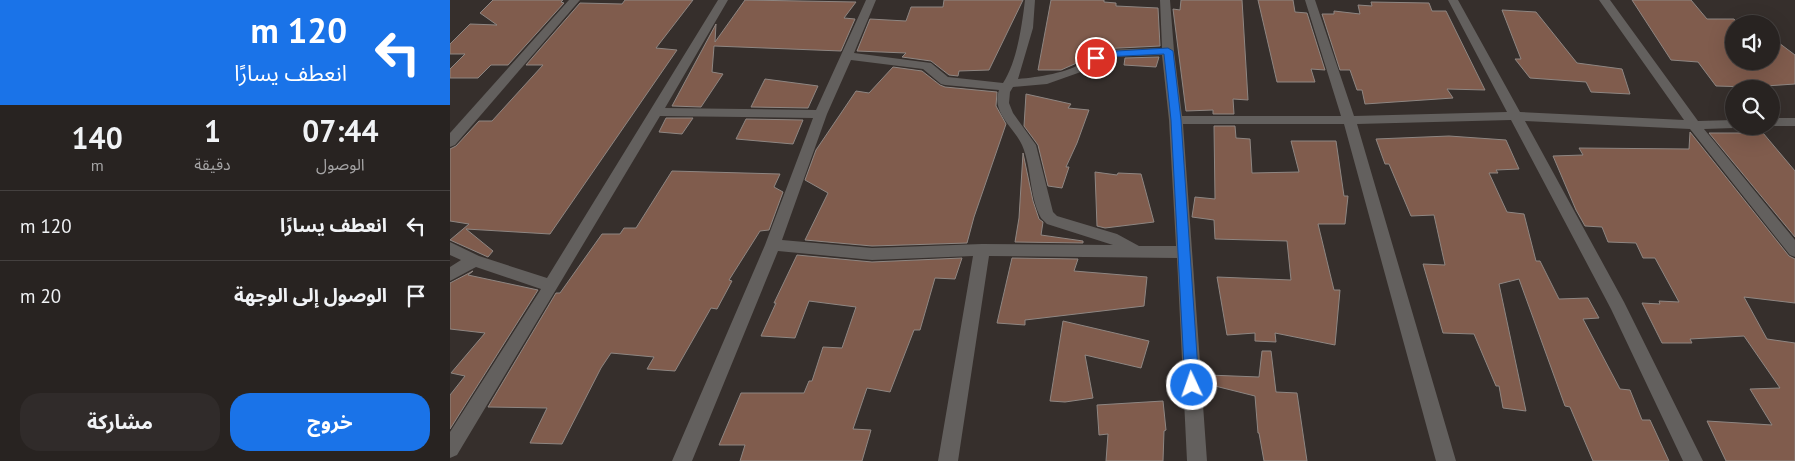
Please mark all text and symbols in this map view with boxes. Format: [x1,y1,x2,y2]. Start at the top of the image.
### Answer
text: 120 m [250,7,347,53]
map controls [1725,15,1780,135]
button: sound [1725,15,1780,70]
icon: left [365,20,430,85]
pin [1075,37,1117,79]
icon: arrive [1082,44,1110,72]
text: انعطف يسارًا [234,59,347,87]
button: search [1725,80,1780,135]
text: 1 [204,111,221,150]
text: 07:44 [302,111,378,150]
text: 140 [72,118,123,157]
text: دقيقة [194,154,231,174]
text: الوصول [316,154,365,174]
text: m [91,155,104,175]
icon: left [402,212,430,240]
text: انعطف يسارًا [280,213,387,237]
text: 120 m [20,214,72,238]
icon: arrive [402,282,430,310]
text: الوصول إلى الوجهة [234,283,387,307]
text: 20 m [20,284,61,308]
position arrow [1165,358,1217,410]
button: مشاركة [20,393,220,451]
button: خروج [230,393,430,451]

